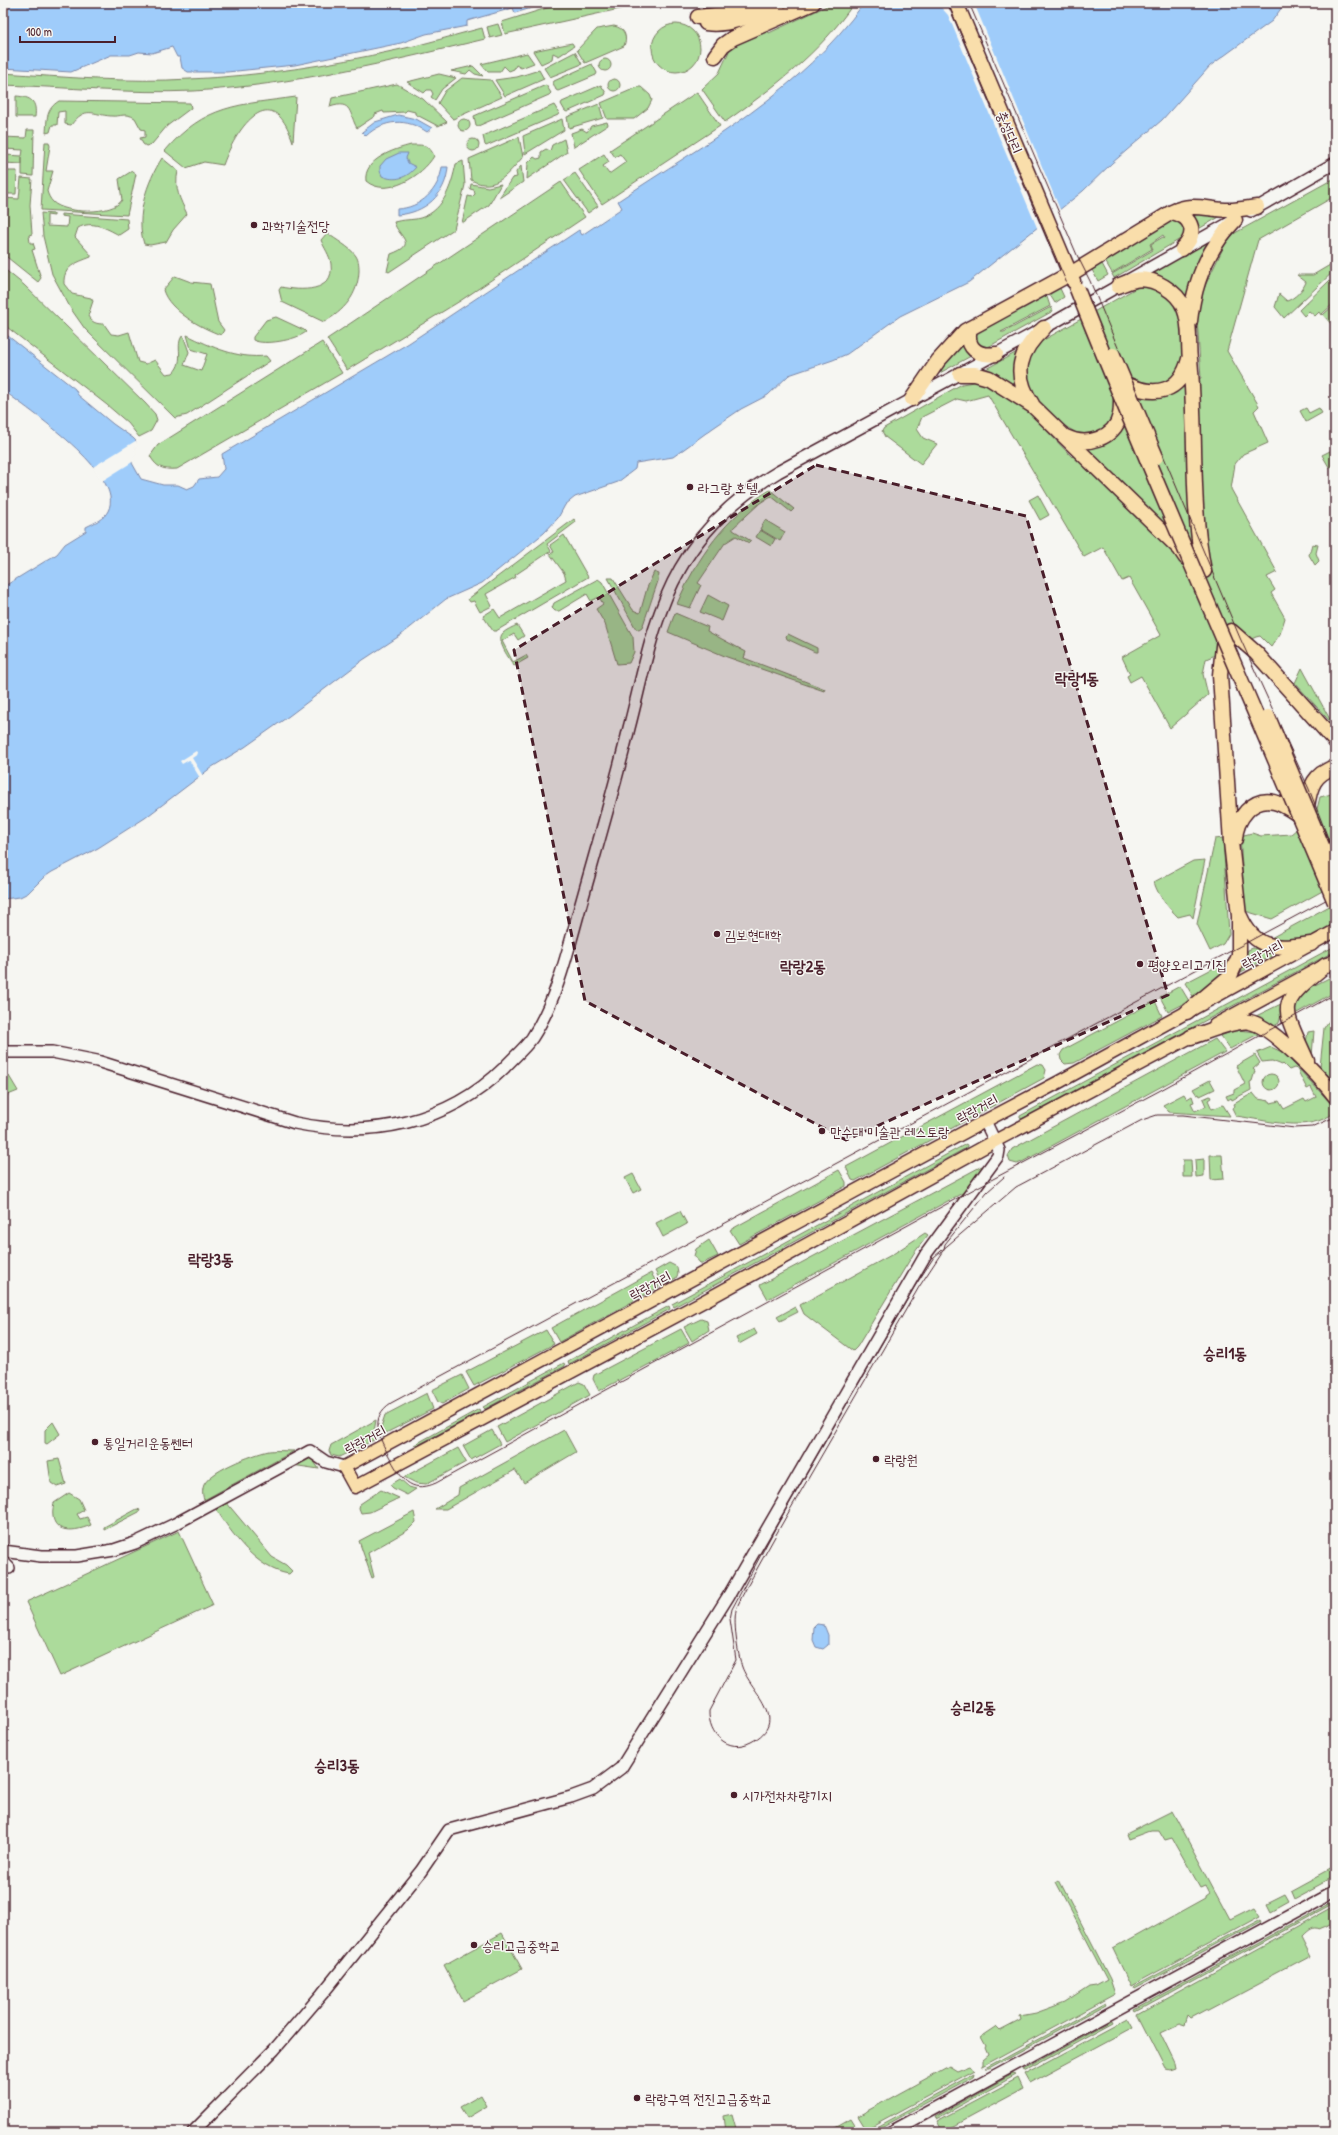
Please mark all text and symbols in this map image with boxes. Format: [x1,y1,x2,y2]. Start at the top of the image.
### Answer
scale bar [20,18,115,44]
text: 100 m [26,23,52,40]
street label: 충성다리 [992,108,1028,156]
place label: 과학기술전당 [262,216,330,235]
marker: 과학기술전당 [249,220,259,230]
place label: 라그랑 호텔 [698,478,758,497]
marker: 라그랑 호텔 [685,482,695,492]
district label: 락랑1동 [1055,667,1099,689]
place label: 김보현대학 [725,925,781,944]
marker: 김보현대학 [712,929,722,939]
street label: 락랑거리 [1238,935,1286,973]
district label: 락랑2동 [780,955,826,977]
place label: 평양오리고기집 [1148,955,1227,974]
marker: 평양오리고기집 [1135,959,1145,969]
street label: 락랑거리 [953,1089,1001,1127]
place label: 만수대 미술관 레스토랑 [830,1122,950,1141]
marker: 만수대 미술관 레스토랑 [817,1126,827,1136]
district label: 락랑3동 [188,1248,234,1270]
street label: 락랑거리 [626,1266,674,1304]
district label: 승리1동 [1203,1342,1247,1364]
street label: 락랑거리 [341,1420,389,1458]
place label: 통일거리운동쎈터 [103,1433,193,1452]
marker: 통일거리운동쎈터 [90,1437,100,1447]
place label: 락랑원 [884,1450,918,1469]
marker: 락랑원 [871,1454,881,1464]
district label: 승리2동 [950,1696,996,1718]
district label: 승리3동 [314,1754,360,1776]
place label: 시가전차차량기지 [742,1786,832,1805]
marker: 시가전차차량기지 [729,1790,739,1800]
place label: 승리고급중학교 [482,1936,561,1955]
marker: 승리고급중학교 [469,1940,479,1950]
place label: 락랑구역 전진고급중학교 [645,2089,772,2108]
marker: 락랑구역 전진고급중학교 [632,2093,642,2103]

